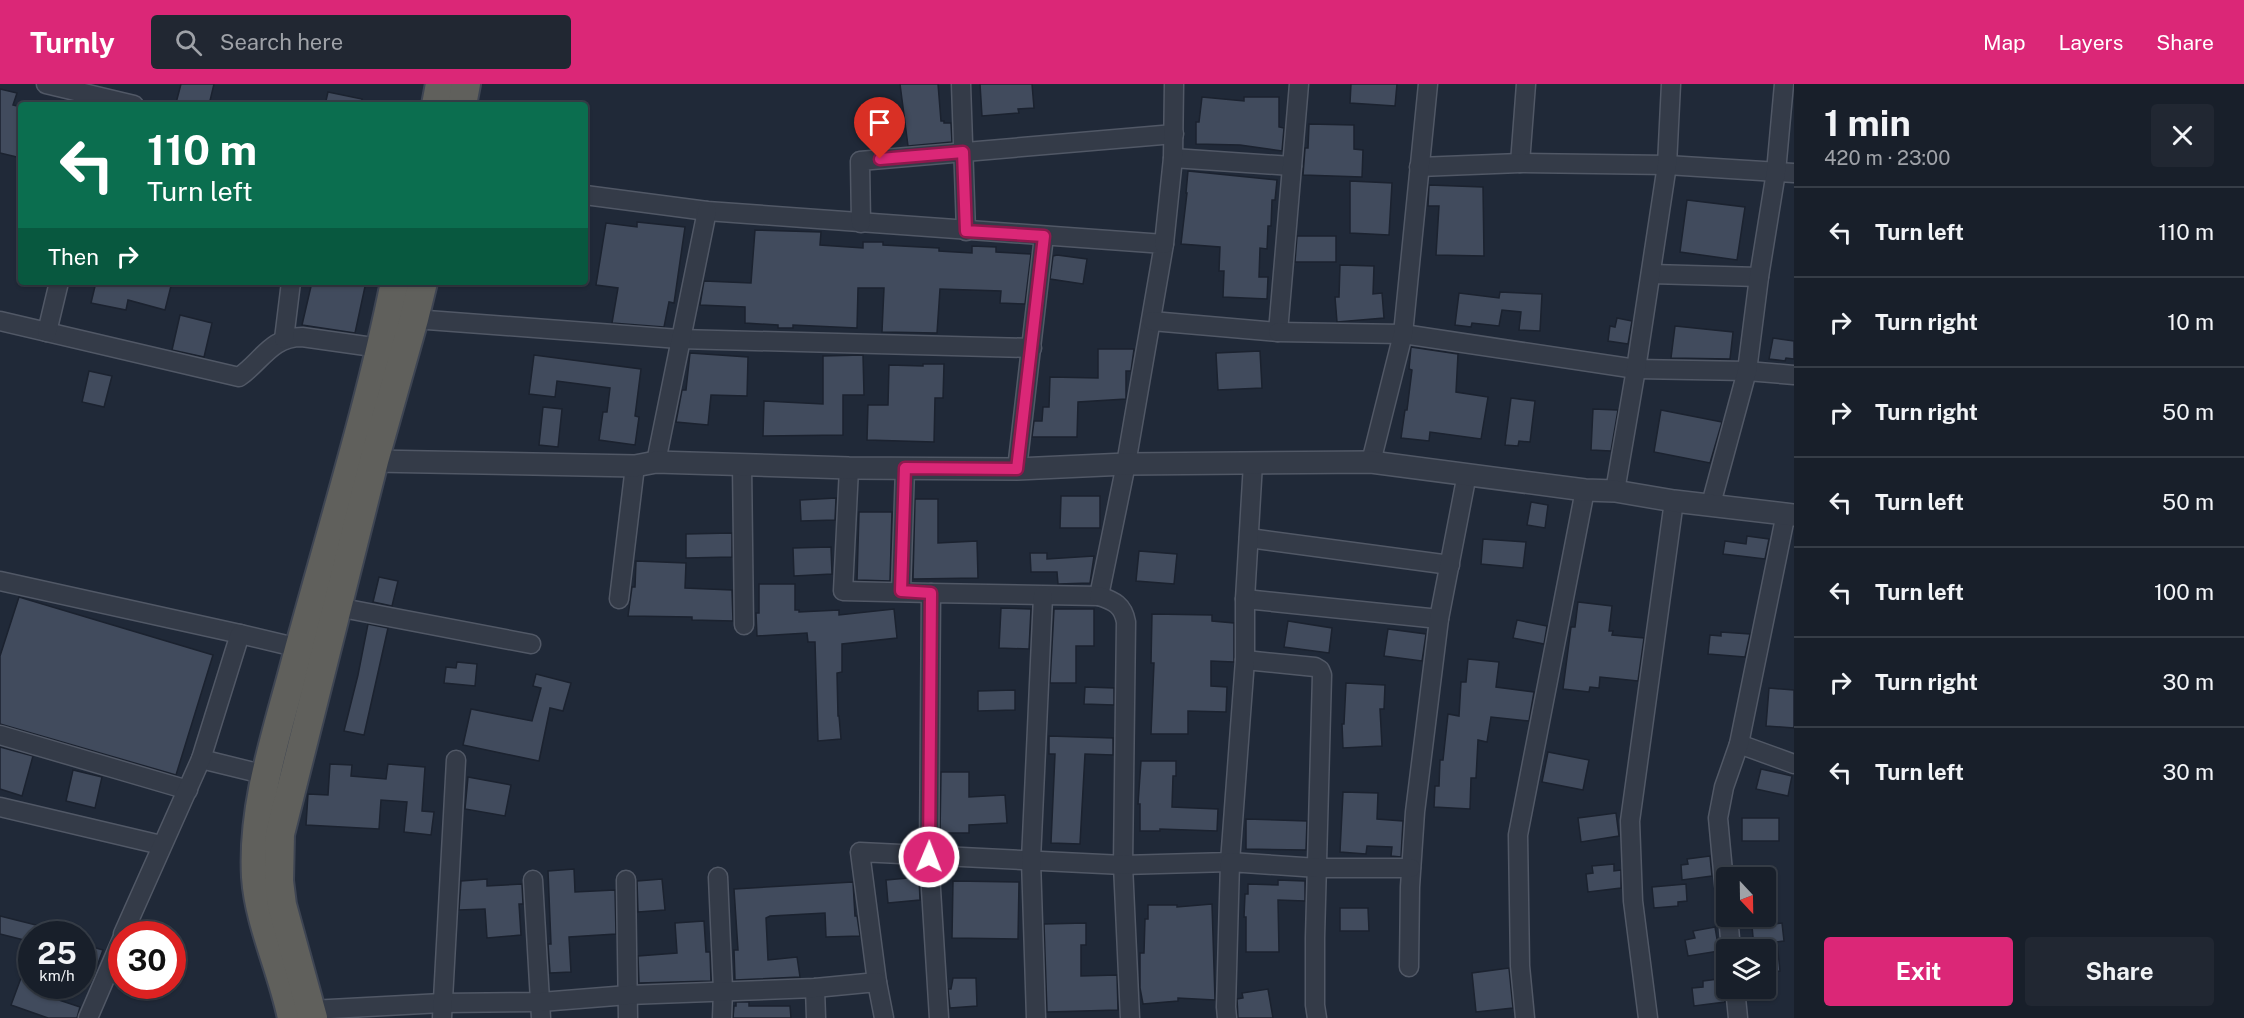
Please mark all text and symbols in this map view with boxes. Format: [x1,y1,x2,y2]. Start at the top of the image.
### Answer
search box [151,15,571,69]
text: Turnly [30,26,115,59]
icon: search [172,26,205,59]
text: Search here [220,29,343,55]
text: Map [1983,30,2026,55]
text: Layers [2059,30,2123,55]
text: Share [2156,30,2214,55]
pin [854,97,905,159]
text: 1 min [1824,102,1911,144]
button: close [2151,104,2214,167]
icon: arrive [863,106,896,139]
text: 110 m [147,125,257,174]
icon: left [48,126,126,204]
text: 420 m · 23:00 [1824,146,1950,170]
text: Turn left [147,175,253,207]
icon: left [1824,216,1857,249]
text: Turn left [1875,219,1964,245]
text: 110 m [2158,219,2214,245]
icon: right [111,240,144,273]
text: Then [48,244,99,270]
icon: right [1824,306,1857,339]
text: Turn right [1875,309,1978,335]
text: 10 m [2167,309,2214,335]
icon: right [1824,396,1857,429]
text: Turn right [1875,399,1978,425]
text: 50 m [2162,399,2214,425]
icon: left [1824,486,1857,519]
text: Turn left [1875,489,1964,515]
text: 50 m [2162,489,2214,515]
icon: left [1824,576,1857,609]
text: Turn left [1875,579,1964,605]
text: 100 m [2154,579,2214,605]
icon: right [1824,666,1857,699]
text: Turn right [1875,669,1978,695]
text: 30 m [2162,669,2214,695]
icon: left [1824,756,1857,789]
text: Turn left [1875,759,1964,785]
text: 30 m [2162,759,2214,785]
position arrow [897,825,961,889]
north arrow [1716,867,1776,927]
map controls [1716,867,1776,999]
speed limit sign: 30 [108,921,186,999]
text: 25 [37,935,77,971]
button: Exit [1824,937,2013,1006]
button: Share [2025,937,2214,1006]
button: layers [1716,939,1776,999]
text: km/h [39,967,75,984]

